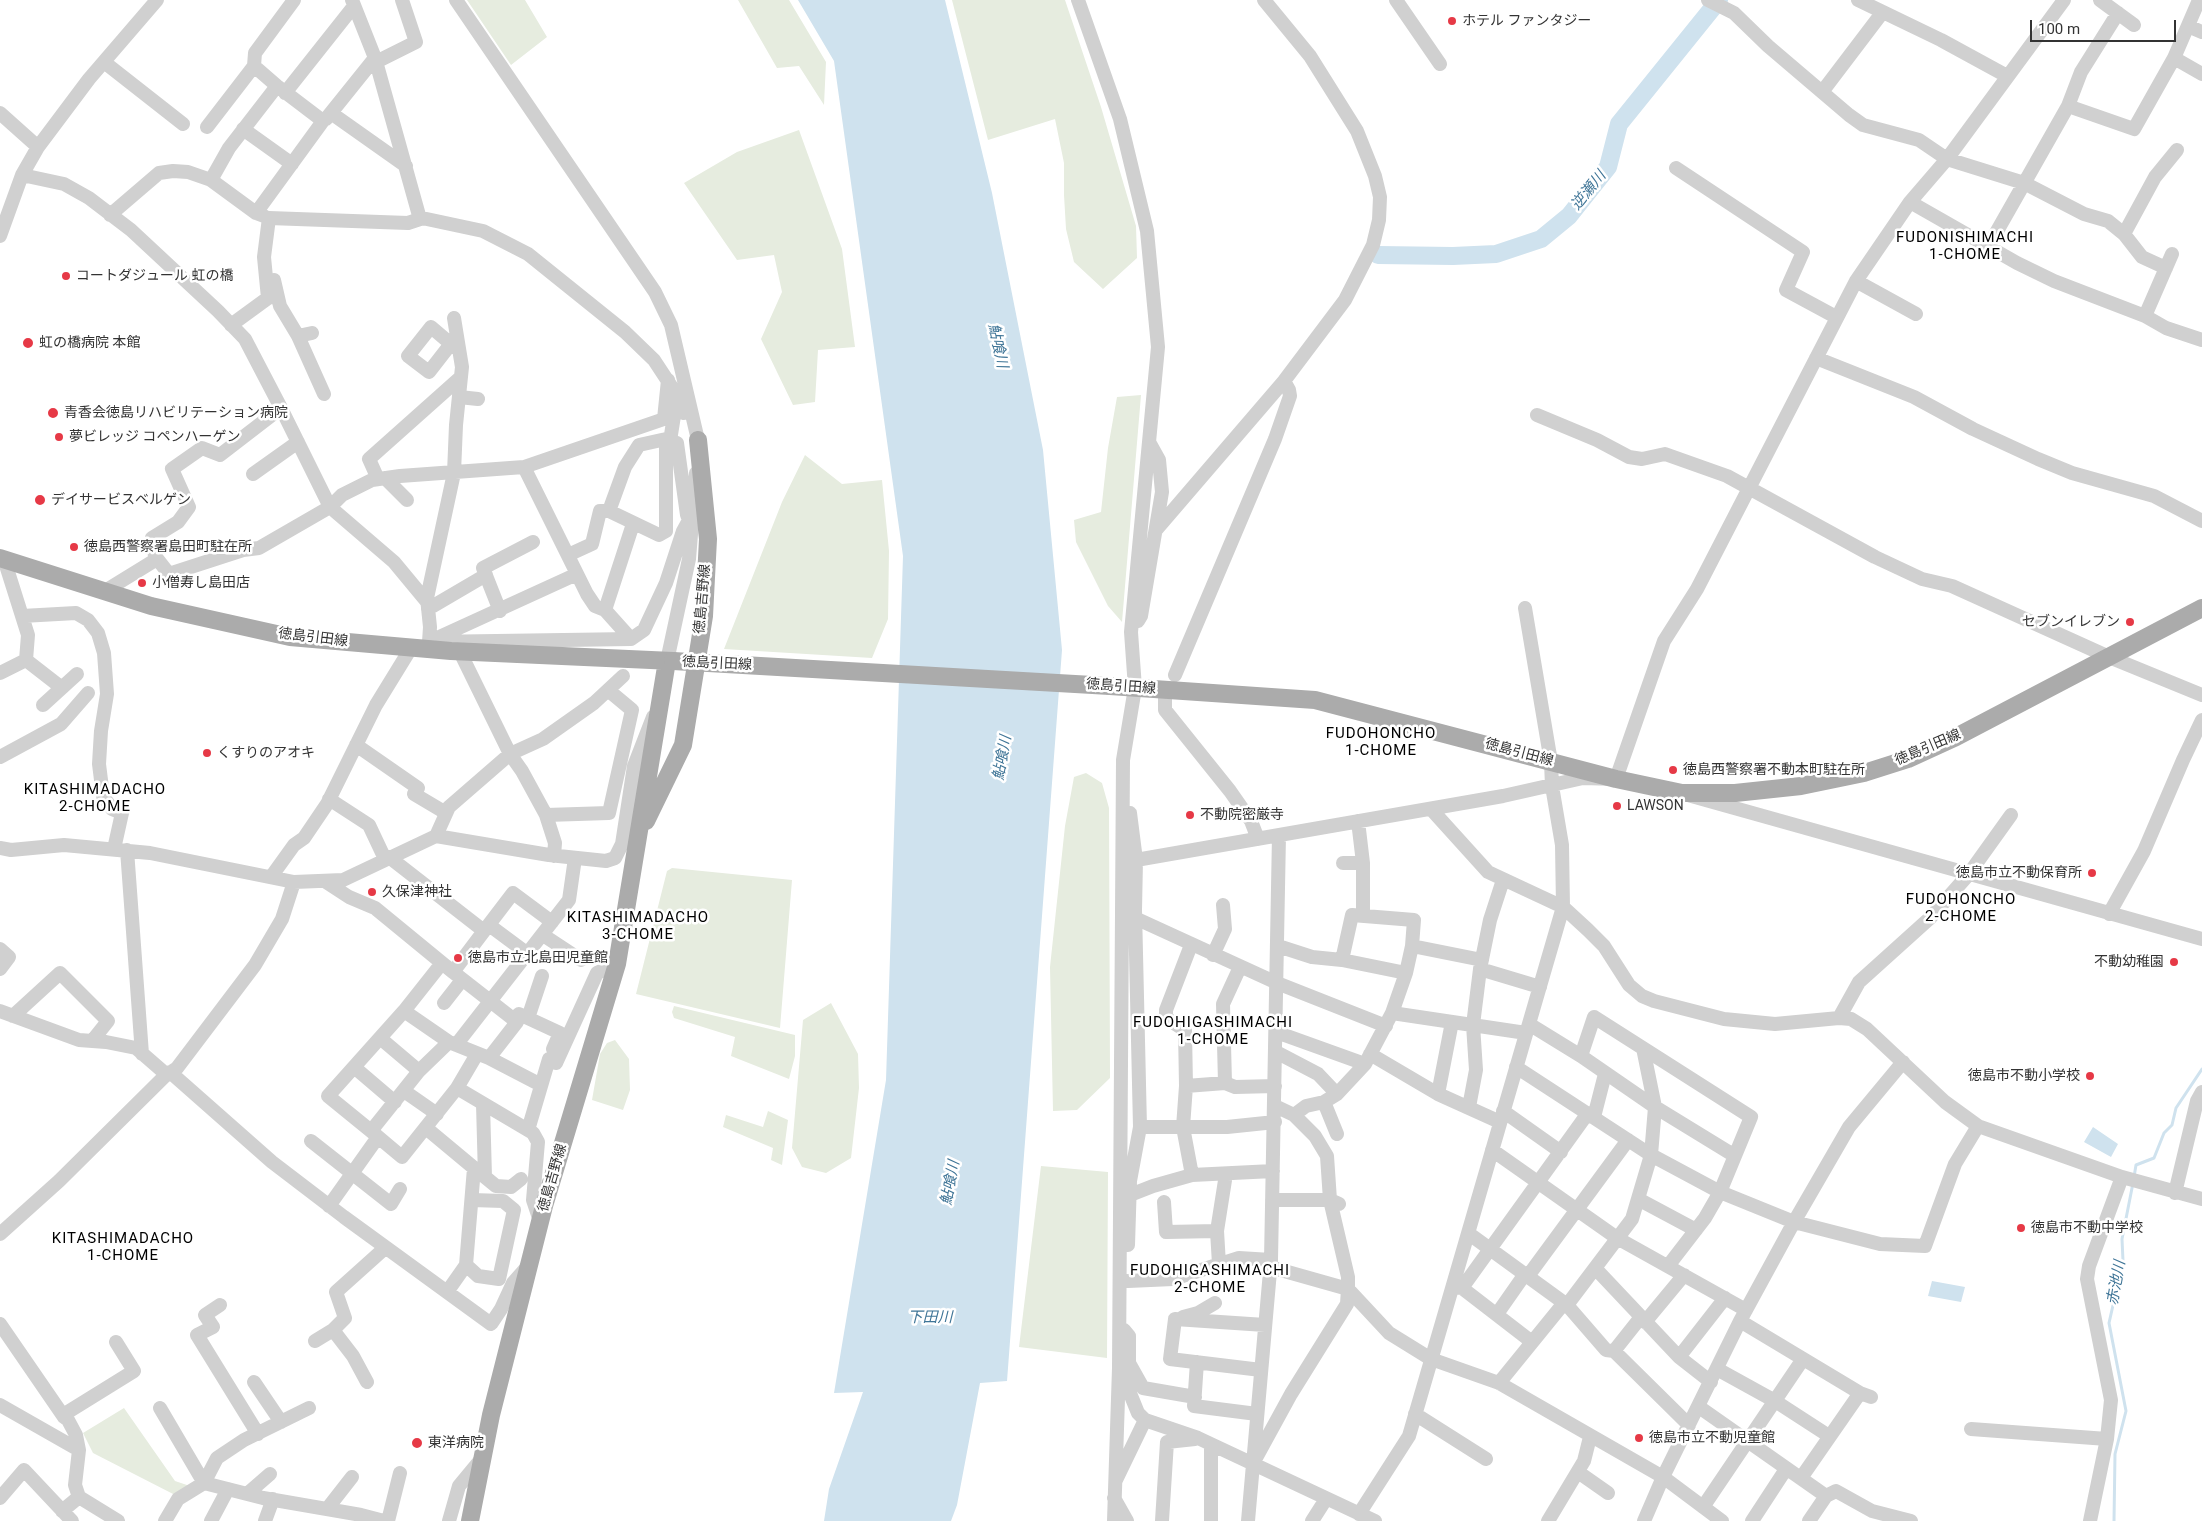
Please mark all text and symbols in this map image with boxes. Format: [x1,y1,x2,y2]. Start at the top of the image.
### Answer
scale bar [2032,10,2178,42]
place label: ホテル ファンタジー [1462,13,1591,29]
marker: ホテル ファンタジー [1446,15,1458,27]
text: 100 m [2038,20,2080,38]
water label: 逆瀬川 [1568,168,1610,214]
district label: FUDONISHIMACHI 1-CHOME [1894,229,2036,264]
place label: コートダジュール 虹の橋 [76,268,233,284]
marker: コートダジュール 虹の橋 [60,270,72,282]
water label: 鮎喰川 [984,322,1010,370]
place label: 虹の橋病院 本館 [39,335,140,351]
marker: 虹の橋病院 本館 [21,336,35,350]
place label: 青香会徳島リハビリテーション病院 [64,405,288,421]
marker: 青香会徳島リハビリテーション病院 [46,406,60,420]
place label: 夢ビレッジ コペンハーゲン [69,429,240,445]
marker: 夢ビレッジ コペンハーゲン [53,431,65,443]
place label: デイサービスベルゲン [51,492,191,508]
marker: デイサービスベルゲン [33,493,47,507]
place label: 徳島西警察署島田町駐在所 [84,539,252,555]
marker: 徳島西警察署島田町駐在所 [68,541,80,553]
street label: 徳島吉野線 [692,563,714,635]
place label: 小僧寿し島田店 [152,575,250,591]
marker: 小僧寿し島田店 [136,577,148,589]
place label: セブンイレブン [2022,614,2120,630]
marker: セブンイレブン [2124,616,2136,628]
street label: 徳島引田線 [277,625,349,651]
street label: 徳島引田線 [682,654,752,674]
street label: 徳島引田線 [1085,676,1157,698]
district label: FUDOHONCHO 1-CHOME [1324,725,1438,760]
street label: 徳島引田線 [1893,727,1963,769]
water label: 鮎喰川 [990,734,1016,782]
street label: 徳島引田線 [1483,736,1555,770]
place label: くすりのアオキ [217,745,315,761]
marker: くすりのアオキ [201,747,213,759]
place label: 徳島西警察署不動本町駐在所 [1683,762,1865,778]
marker: 徳島西警察署不動本町駐在所 [1667,764,1679,776]
district label: KITASHIMADACHO 2-CHOME [22,781,168,816]
place label: LAWSON [1627,798,1684,814]
marker: LAWSON [1611,800,1623,812]
place label: 不動院密厳寺 [1200,807,1284,823]
marker: 不動院密厳寺 [1184,809,1196,821]
place label: 徳島市立不動保育所 [1956,865,2082,881]
marker: 徳島市立不動保育所 [2086,867,2098,879]
place label: 久保津神社 [382,884,452,900]
marker: 久保津神社 [366,886,378,898]
district label: FUDOHONCHO 2-CHOME [1904,891,2018,926]
district label: KITASHIMADACHO 3-CHOME [565,909,711,944]
place label: 徳島市立北島田児童館 [468,950,608,966]
marker: 徳島市立北島田児童館 [452,952,464,964]
place label: 不動幼稚園 [2094,954,2164,970]
marker: 不動幼稚園 [2168,956,2180,968]
district label: FUDOHIGASHIMACHI 1-CHOME [1131,1014,1295,1049]
place label: 徳島市不動小学校 [1968,1068,2080,1084]
marker: 徳島市不動小学校 [2084,1070,2096,1082]
street label: 徳島吉野線 [535,1142,571,1214]
water label: 鮎喰川 [938,1159,964,1207]
place label: 徳島市不動中学校 [2031,1220,2143,1236]
marker: 徳島市不動中学校 [2015,1222,2027,1234]
district label: KITASHIMADACHO 1-CHOME [50,1230,196,1265]
water label: 赤池川 [2104,1259,2130,1307]
district label: FUDOHIGASHIMACHI 2-CHOME [1128,1262,1292,1297]
water label: 下田川 [908,1309,952,1327]
place label: 徳島市立不動児童館 [1649,1430,1775,1446]
marker: 徳島市立不動児童館 [1633,1432,1645,1444]
place label: 東洋病院 [428,1435,484,1451]
marker: 東洋病院 [410,1436,424,1450]

